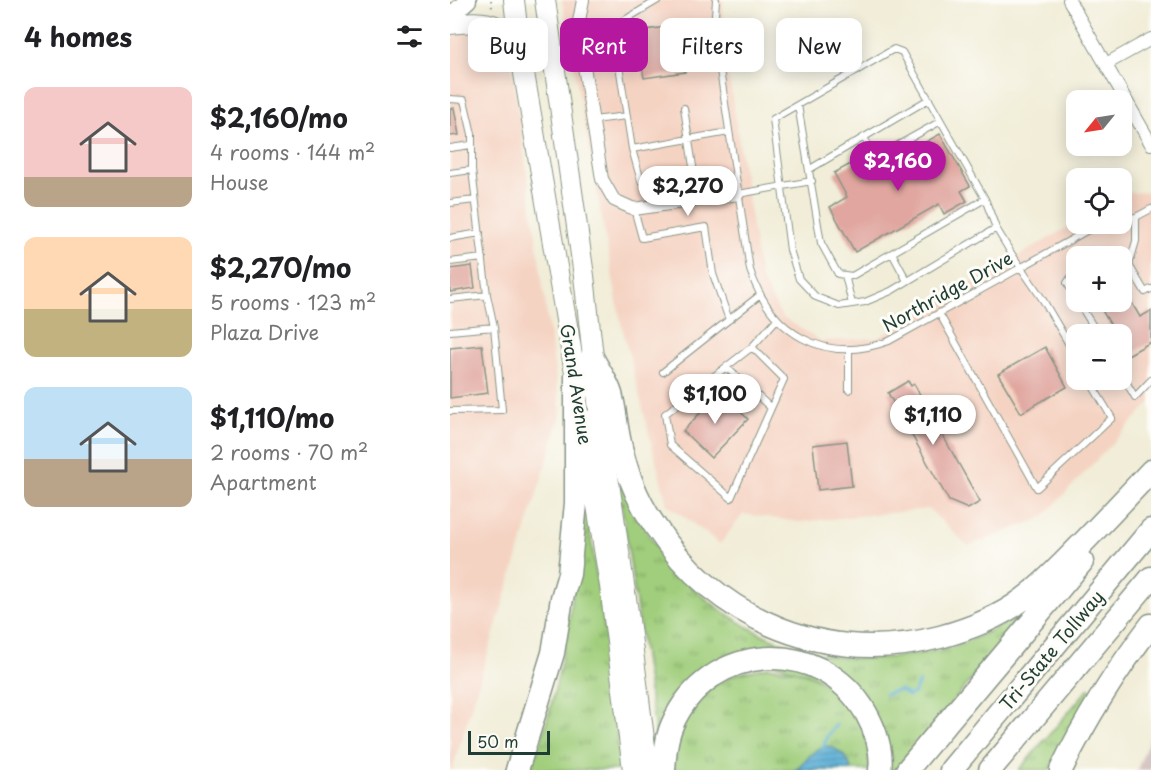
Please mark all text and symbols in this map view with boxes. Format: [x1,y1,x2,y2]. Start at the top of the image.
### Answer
text: 4 homes [24,17,132,56]
chip: Buy [468,18,548,72]
chip: Rent [560,18,648,72]
chip: Filters [660,18,764,72]
chip: New [776,18,862,72]
icon: filters [393,20,426,53]
north arrow [1066,90,1132,156]
map controls [1066,90,1132,390]
text: $2,160/mo [210,98,348,137]
icon: home [72,111,144,183]
text: 4 rooms · 144 m² [210,137,375,167]
pin: $2,160 [849,141,947,192]
text: $2,160 [864,145,932,175]
pin: $2,270 [639,166,737,217]
text: House [210,167,269,197]
button: locate [1066,168,1132,234]
text: $2,270 [652,170,724,200]
street label: Northridge Drive [877,244,1017,338]
button: + [1066,246,1132,312]
text: $2,270/mo [210,248,351,287]
icon: home [72,261,144,333]
text: 5 rooms · 123 m² [210,287,376,317]
text: Plaza Drive [210,317,319,347]
street label: Grand Avenue [554,322,600,446]
button: − [1066,324,1132,390]
pin: $1,100 [666,374,764,425]
text: $1,100 [683,378,747,408]
pin: $1,110 [884,395,982,446]
text: $1,110/mo [210,398,334,437]
text: $1,110 [904,399,962,429]
icon: home [72,411,144,483]
text: 2 rooms · 70 m² [210,437,368,467]
text: Apartment [210,467,317,497]
street label: Tri-State Tollway [992,584,1110,716]
scale bar [468,728,550,756]
text: 50 m [477,729,518,753]

